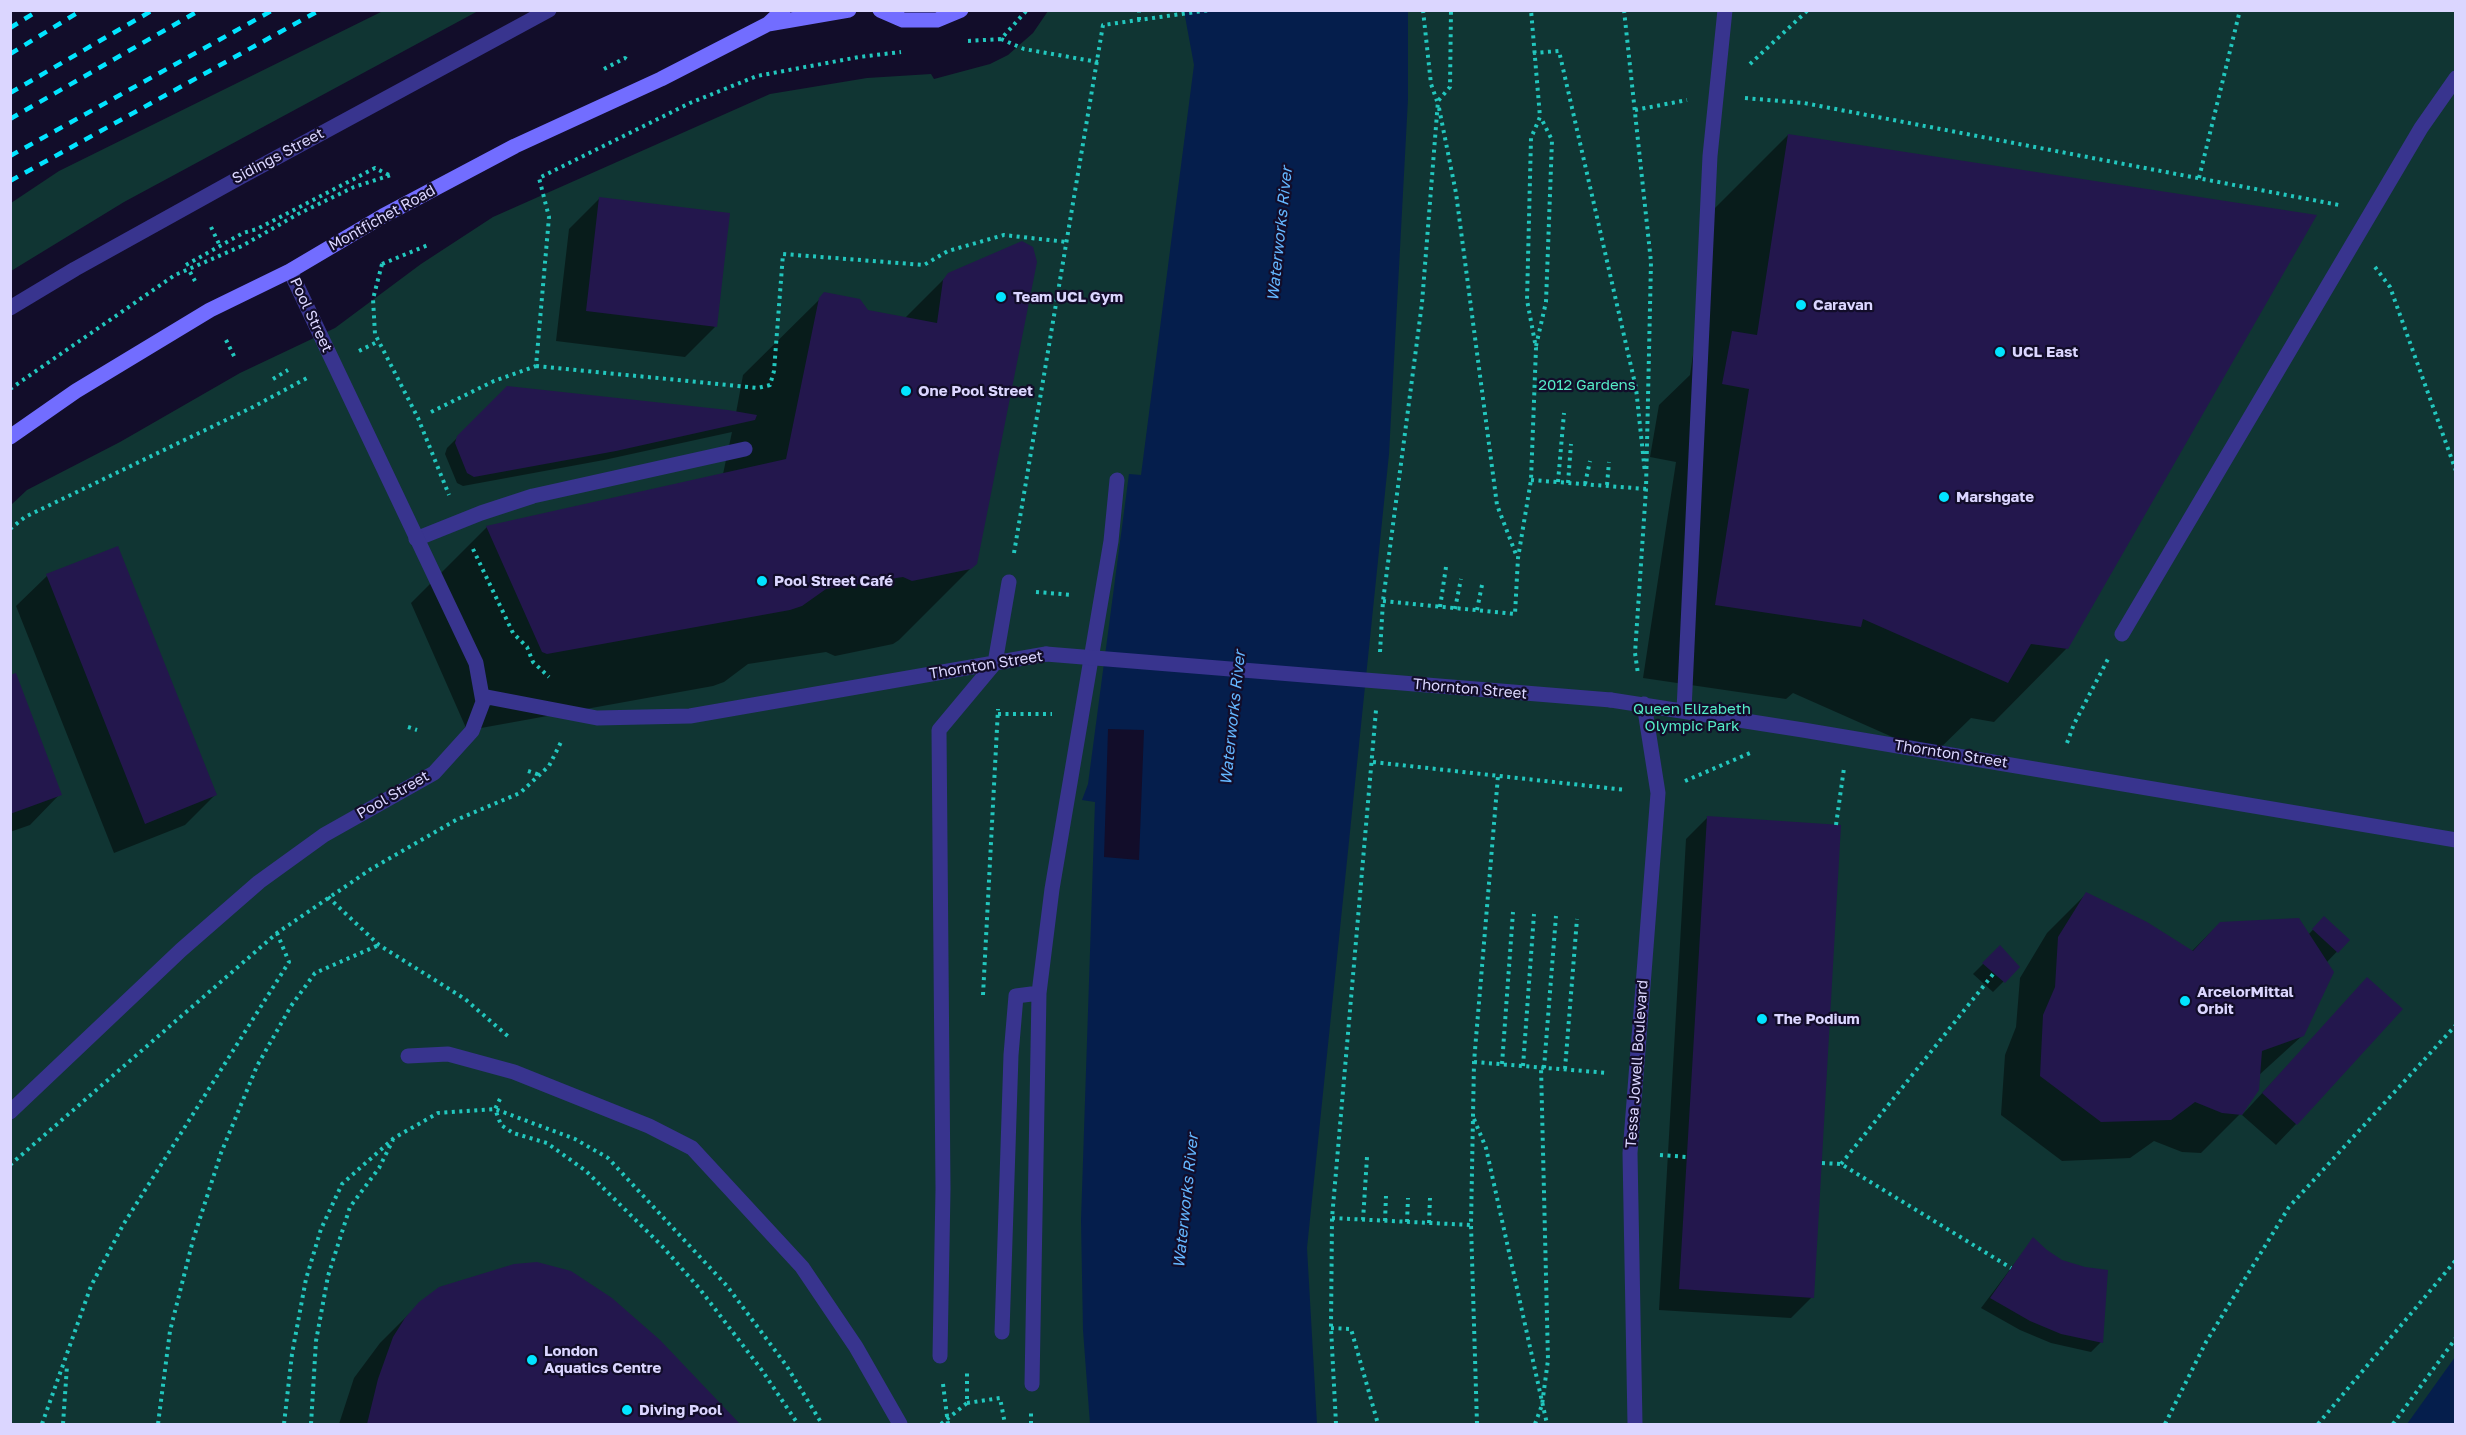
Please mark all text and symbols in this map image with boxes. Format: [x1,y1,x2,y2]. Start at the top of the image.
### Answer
street label: Sidings Street [229,124,327,188]
water label: Waterworks River [1263,166,1297,302]
street label: Montfichet Road [326,181,438,255]
street label: Pool Street [286,275,336,355]
place label: Team UCL Gym [1013,288,1123,306]
marker: Team UCL Gym [994,290,1008,304]
place label: Caravan [1813,296,1873,314]
marker: Caravan [1794,298,1808,312]
place label: UCL East [2012,343,2078,361]
marker: UCL East [1993,345,2007,359]
park label: 2012 Gardens [1538,376,1636,394]
place label: One Pool Street [918,382,1033,400]
marker: One Pool Street [899,384,913,398]
place label: Marshgate [1956,488,2034,506]
marker: Marshgate [1937,490,1951,504]
place label: Pool Street Café [774,572,893,590]
marker: Pool Street Café [755,574,769,588]
street label: Thornton Street [928,647,1044,683]
water label: Waterworks River [1216,650,1250,786]
street label: Thornton Street [1412,675,1528,703]
park label: Queen Elizabeth Olympic Park [1633,700,1751,735]
street label: Thornton Street [1893,736,2009,772]
street label: Pool Street [354,767,432,823]
street label: Tessa Jowell Boulevard [1622,979,1652,1149]
place label: ArcelorMittal Orbit [2197,983,2294,1018]
marker: ArcelorMittal Orbit [2178,994,2192,1008]
place label: The Podium [1774,1010,1860,1028]
marker: The Podium [1755,1012,1769,1026]
water label: Waterworks River [1169,1133,1203,1269]
place label: London Aquatics Centre [544,1342,661,1377]
marker: London Aquatics Centre [525,1353,539,1367]
place label: Diving Pool [639,1401,722,1419]
marker: Diving Pool [620,1403,634,1417]

